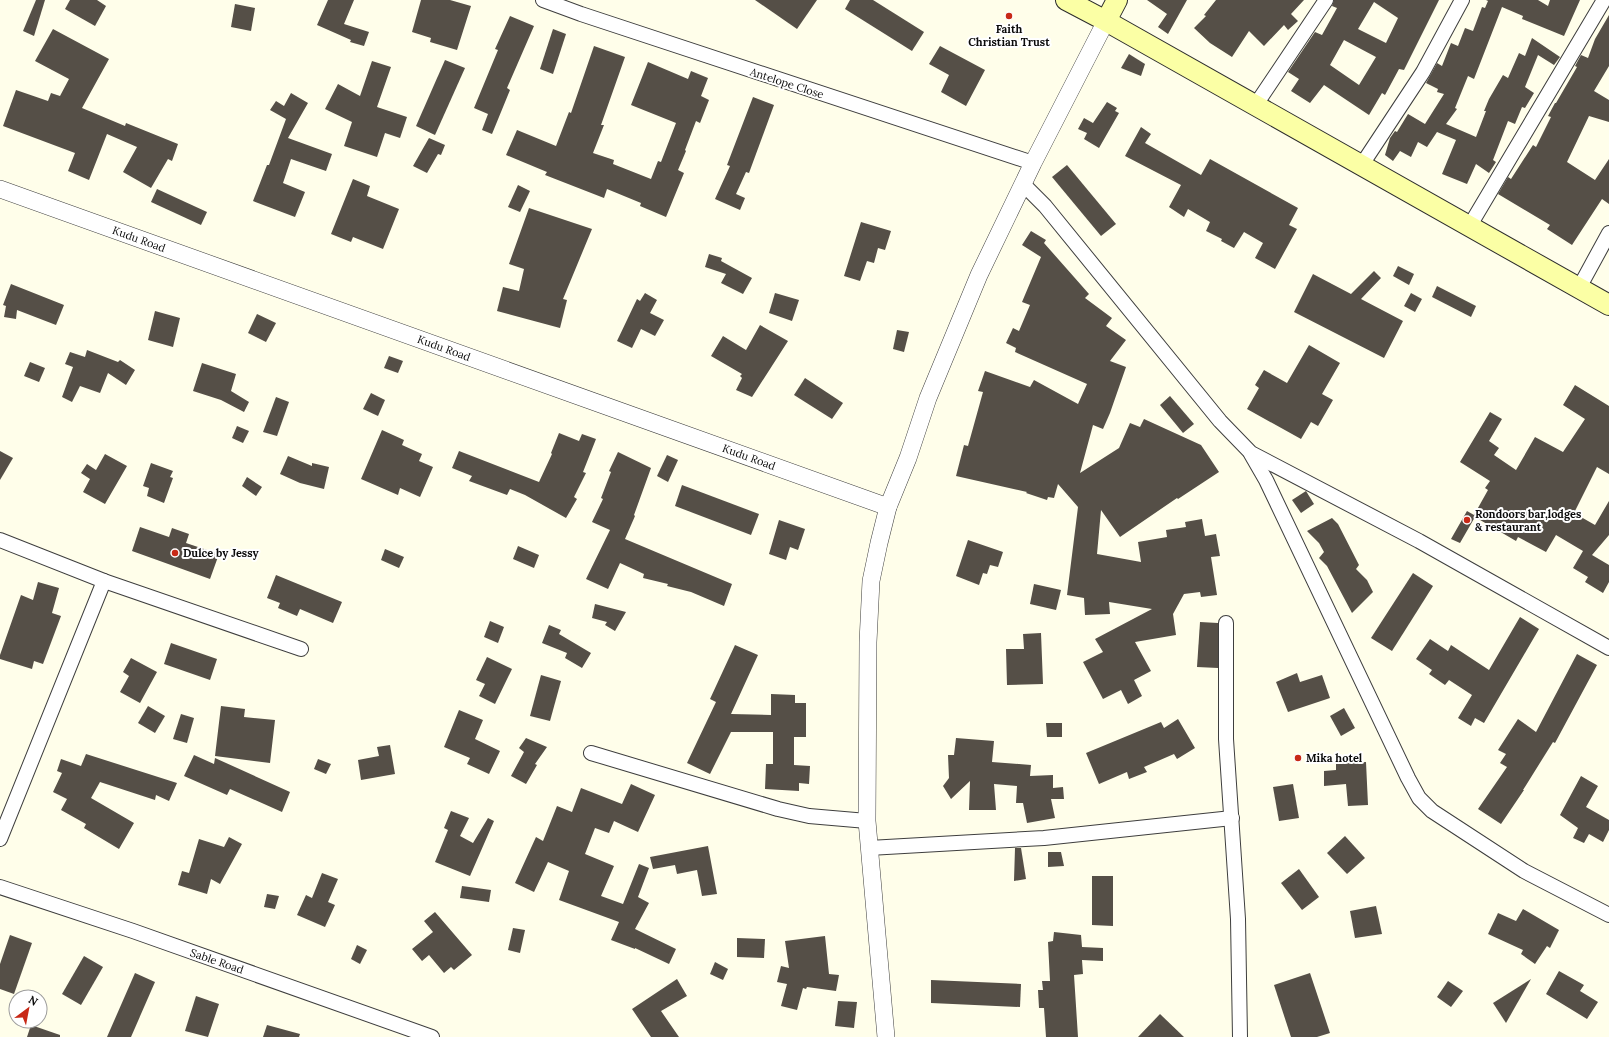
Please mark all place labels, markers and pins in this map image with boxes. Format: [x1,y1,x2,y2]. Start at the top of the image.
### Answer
marker: Faith Christian Trust [1004,11,1014,21]
place label: Faith Christian Trust [968,22,1050,49]
place label: Rondoors bar,lodges & restaurant [1475,507,1581,534]
marker: Rondoors bar,lodges & restaurant [1462,515,1472,525]
place label: Dulce by Jessy [183,546,260,560]
marker: Dulce by Jessy [170,548,180,558]
place label: Mika hotel [1306,751,1363,765]
marker: Mika hotel [1293,753,1303,763]

